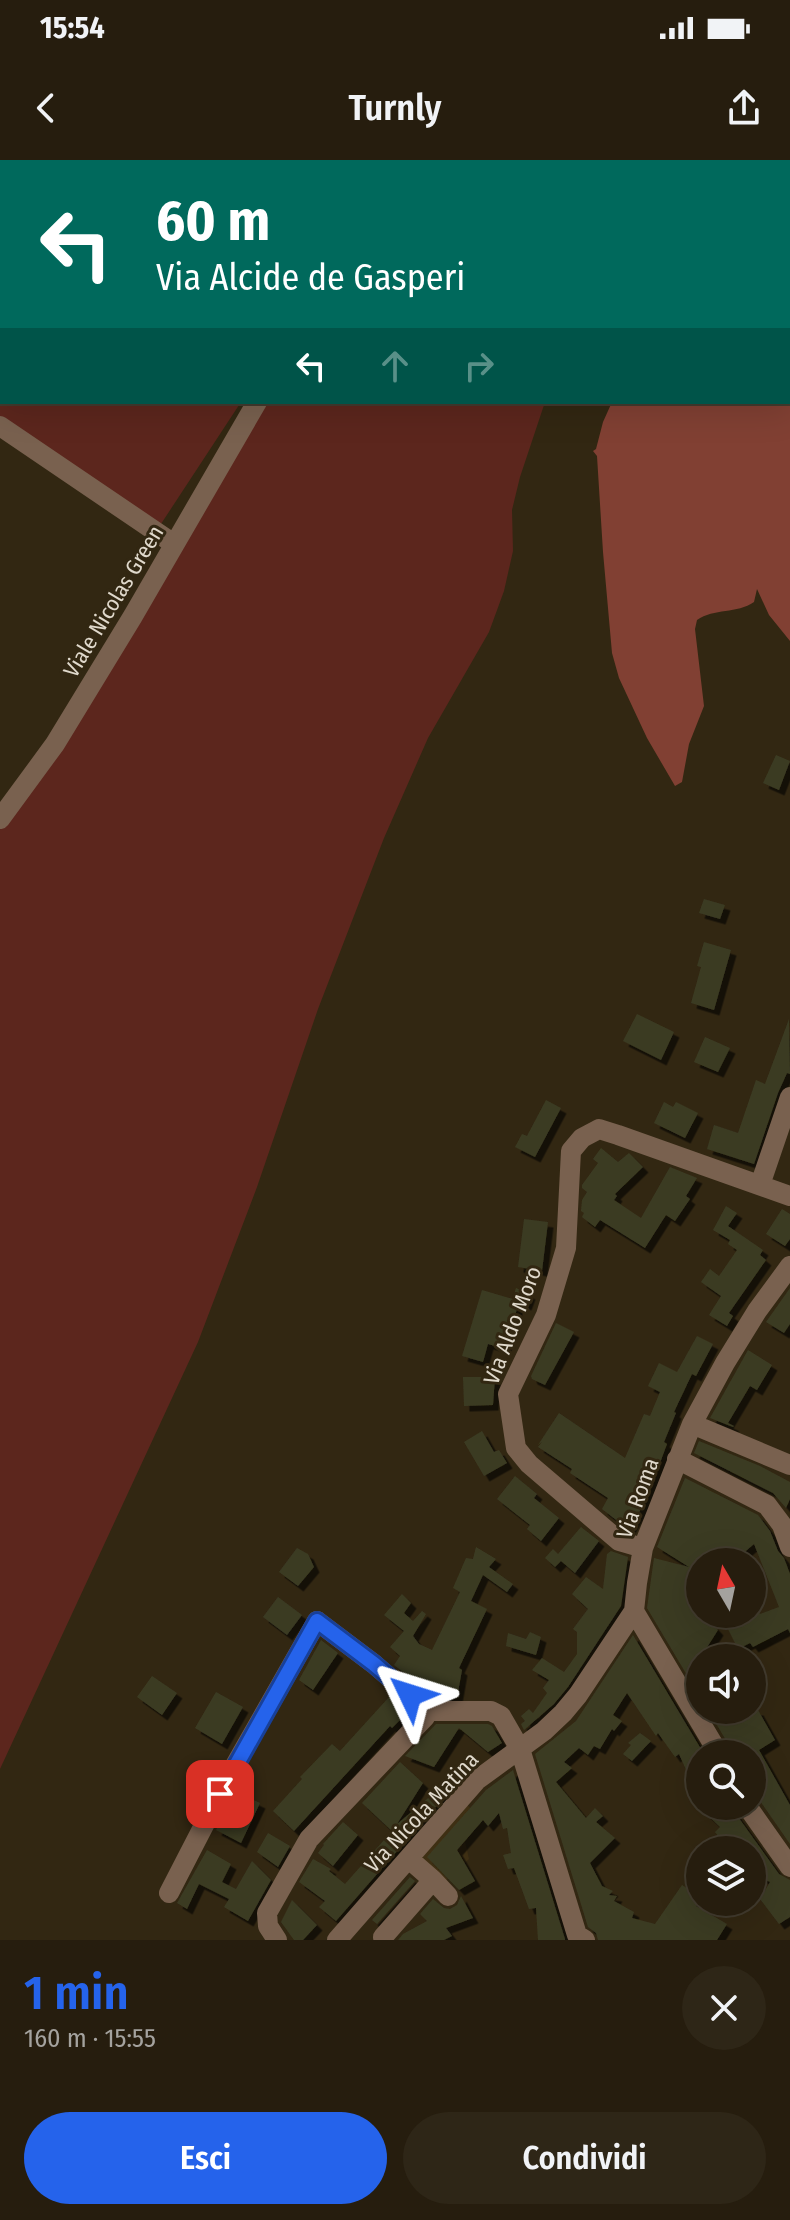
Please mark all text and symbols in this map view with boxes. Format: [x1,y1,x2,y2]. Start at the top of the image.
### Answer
text: 15:54 [40,10,105,46]
icon: back [24,86,68,130]
text: Turnly [349,86,441,130]
icon: share [722,86,766,130]
text: 60 m [156,188,270,255]
icon: left [24,192,128,296]
text: Via Alcide de Gasperi [156,256,465,300]
icon: left [289,344,333,388]
icon: ahead [373,344,417,388]
icon: right [457,344,501,388]
street label: Viale Nicolas Green [57,520,169,682]
street label: Via Aldo Moro [478,1262,547,1388]
street label: Via Roma [610,1454,664,1542]
north arrow [686,1548,766,1628]
map controls [686,1548,766,1916]
button: sound [686,1644,766,1724]
position arrow [368,1653,452,1737]
button: search [686,1740,766,1820]
street label: Via Nicola Matina [359,1746,484,1878]
pin [186,1760,254,1828]
icon: arrive [198,1772,242,1816]
button: layers [686,1836,766,1916]
text: 1 min [24,1964,129,2022]
button: close [682,1966,766,2050]
text: 160 m · 15:55 [24,2023,156,2054]
button: Esci [24,2112,387,2204]
button: Condividi [403,2112,766,2204]

